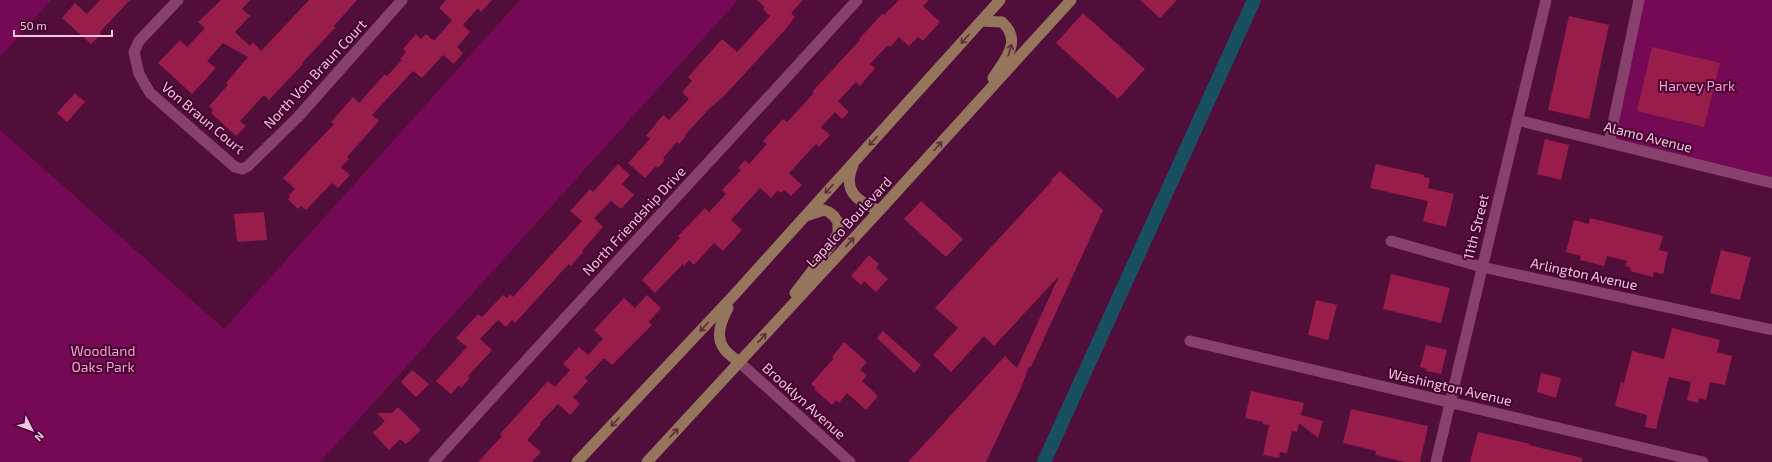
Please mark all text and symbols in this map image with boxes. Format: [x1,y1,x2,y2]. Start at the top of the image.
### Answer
scale bar [14,12,112,38]
street label: North Von Braun Court [260,16,370,132]
text: 50 m [20,18,47,32]
one-way arrow [960,34,969,45]
one-way arrow [1006,44,1014,56]
park label: Harvey Park [1659,77,1735,94]
street label: Von Braun Court [158,78,248,157]
street label: Alamo Avenue [1602,117,1694,156]
one-way arrow [868,136,877,147]
one-way arrow [933,142,942,152]
street label: North Friendship Drive [579,162,689,279]
street label: Lapalco Boulevard [802,173,895,270]
one-way arrow [824,184,833,194]
street label: 11th Street [1459,192,1492,261]
one-way arrow [845,238,854,248]
street label: Arlington Avenue [1529,254,1639,293]
one-way arrow [700,322,709,332]
one-way arrow [757,333,767,343]
park label: Woodland Oaks Park [71,342,135,375]
street label: Brooklyn Avenue [759,359,849,442]
street label: Washington Avenue [1387,364,1514,409]
north arrow [12,410,52,450]
one-way arrow [610,417,620,427]
one-way arrow [669,428,678,438]
text: N [32,430,47,444]

